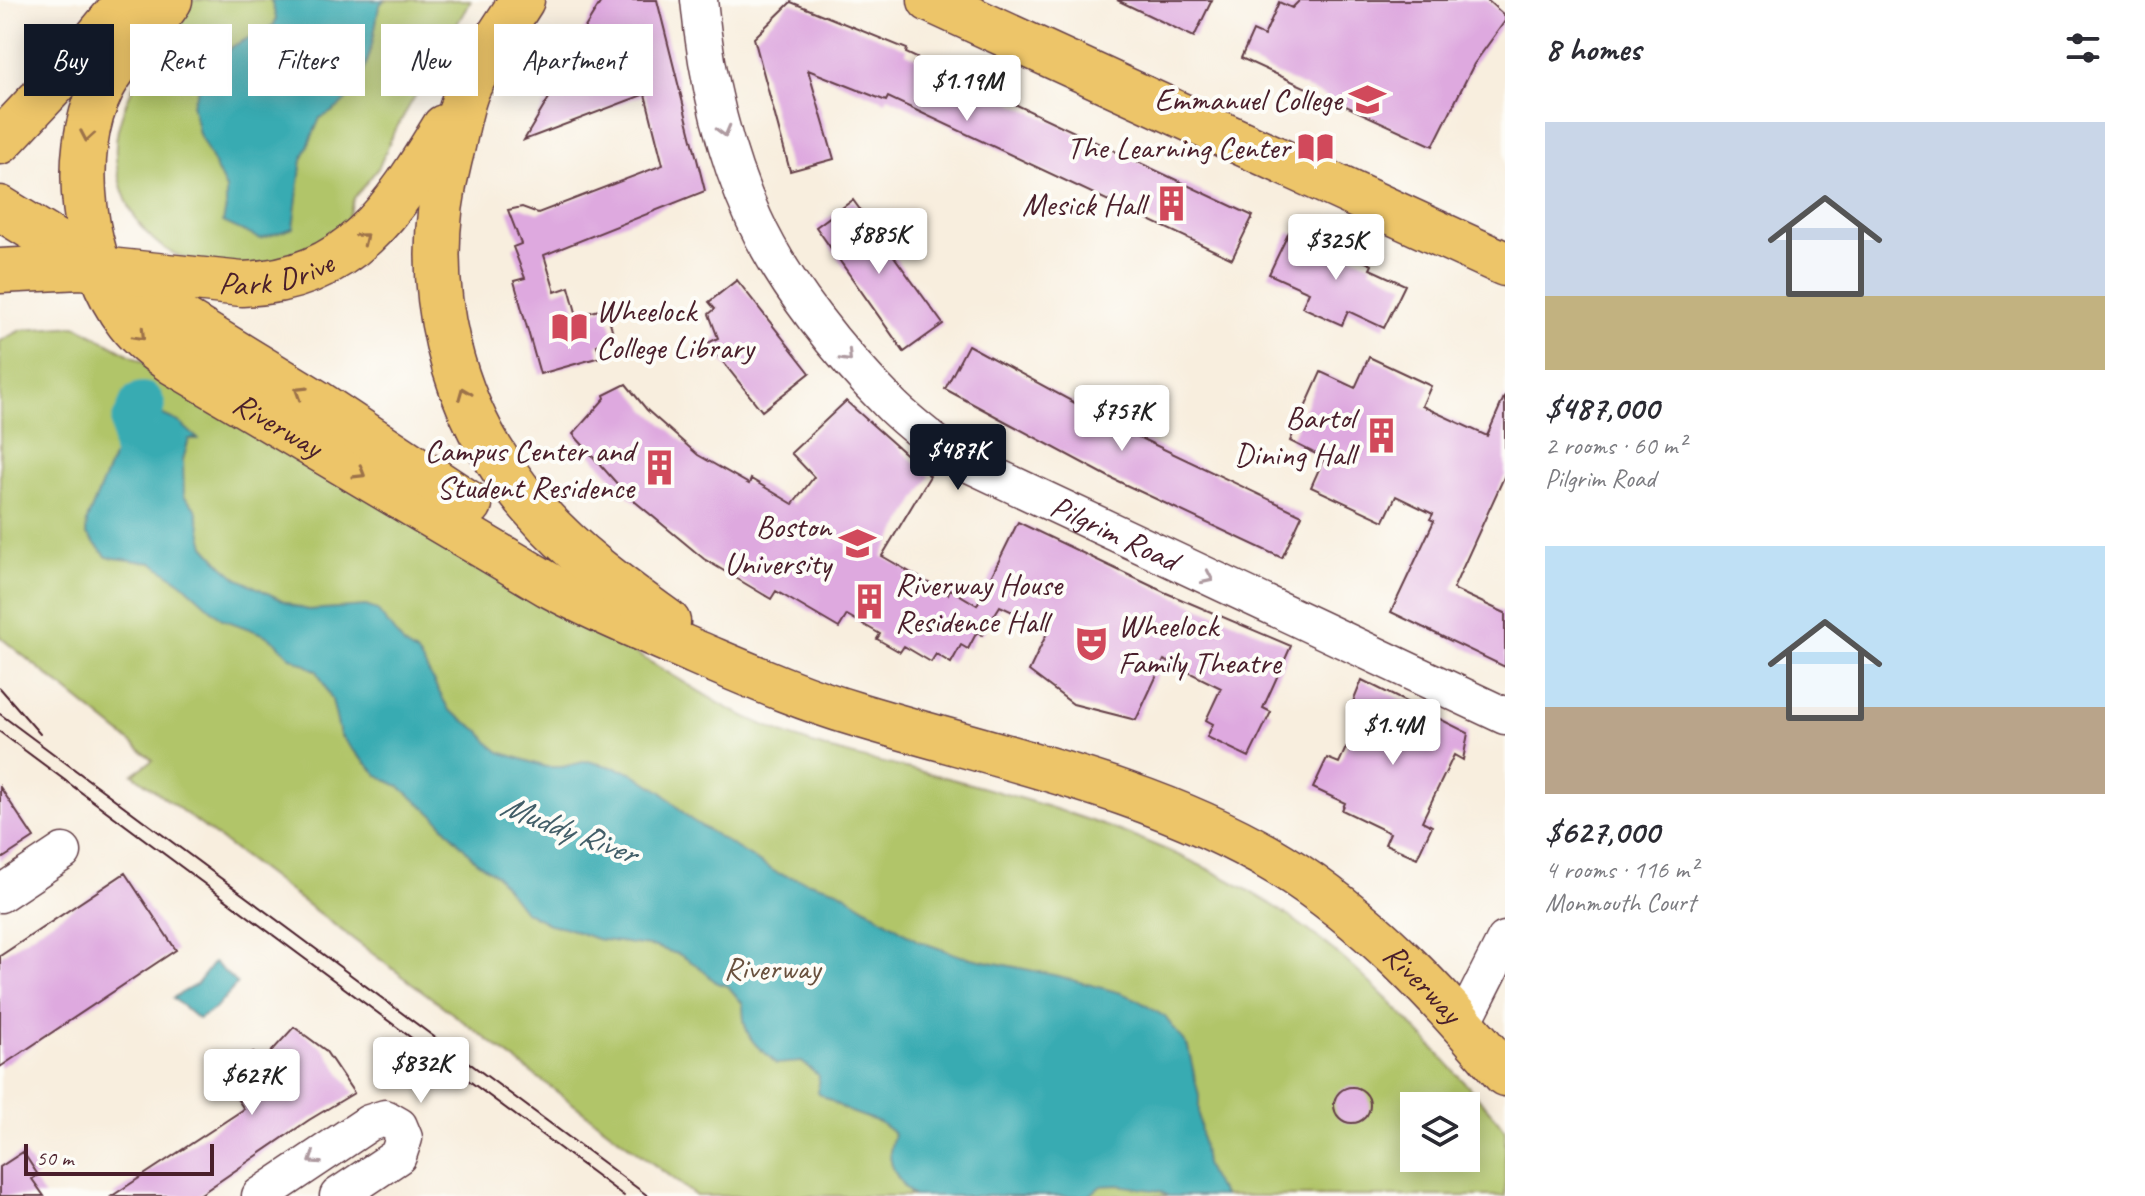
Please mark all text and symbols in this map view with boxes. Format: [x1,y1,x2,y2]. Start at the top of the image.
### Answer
chip: Buy [24,24,114,96]
chip: Rent [130,24,232,96]
chip: Filters [248,24,365,96]
chip: New [381,24,478,96]
chip: Apartment [494,24,653,96]
icon: filters [2061,26,2105,70]
text: 8 homes [1545,27,1641,70]
pin: $1.19M [902,55,1032,123]
text: $1.19M [932,64,1002,97]
place label: Emmanuel College [1154,79,1345,120]
school or university icon: Emmanuel College [1349,80,1387,118]
one-way arrow [715,124,731,138]
place label: The Learning Center [1067,127,1292,168]
library icon: The Learning Center [1297,128,1335,166]
one-way arrow [80,130,97,143]
icon: home [1753,174,1897,318]
place label: Mesick Hall [1022,184,1151,225]
building icon: Mesick Hall [1152,185,1190,223]
pin: $885K [823,208,935,276]
pin: $325K [1280,214,1392,282]
text: $885K [849,217,909,250]
text: $325K [1306,223,1366,256]
one-way arrow [353,233,368,248]
street label: Park Drive [217,242,343,306]
place label: Wheelock College Library [596,290,757,368]
library icon: Wheelock College Library [551,309,589,347]
one-way arrow [131,326,146,340]
one-way arrow [838,348,852,363]
street label: Riverway [226,383,332,469]
pin: $757K [1066,385,1178,453]
text: $487,000 [1545,386,1659,429]
one-way arrow [294,387,309,402]
one-way arrow [458,387,474,401]
text: $757K [1092,394,1152,427]
place label: Bartol Dining Hall [1234,397,1361,475]
building icon: Bartol Dining Hall [1362,416,1400,454]
pin: $487K [902,424,1014,492]
text: 2 rooms · 60 m² [1545,429,1686,462]
place label: Campus Center and Student Residence [424,430,639,508]
text: $487K [928,433,988,466]
building icon: Campus Center and Student Residence [641,449,679,487]
text: Pilgrim Road [1545,462,1655,495]
one-way arrow [351,463,366,479]
street label: Pilgrim Road [1044,485,1189,583]
place label: Boston University [724,506,834,584]
school or university icon: Boston University [838,525,876,563]
place label: Riverway House Residence Hall [895,564,1064,642]
one-way arrow [1200,568,1214,584]
building icon: Riverway House Residence Hall [850,583,888,621]
icon: home [1753,598,1897,742]
place label: Wheelock Family Theatre [1118,605,1283,683]
theatre icon: Wheelock Family Theatre [1073,624,1111,662]
pin: $1.4M [1337,699,1449,767]
text: $1.4M [1363,708,1423,741]
water label: Muddy River [495,783,647,876]
text: $627,000 [1545,810,1659,853]
text: 4 rooms · 116 m² [1545,853,1697,886]
text: Monmouth Court [1545,886,1695,919]
street label: Riverway [1375,934,1473,1034]
park label: Riverway [724,948,823,989]
pin: $832K [365,1037,477,1105]
text: $832K [391,1046,451,1079]
pin: $627K [196,1049,308,1117]
text: $627K [222,1058,282,1091]
map controls [1400,1092,1480,1172]
button: layers [1400,1092,1480,1172]
scale bar [24,1140,214,1176]
text: 50 m [36,1144,73,1172]
one-way arrow [309,1150,323,1165]

